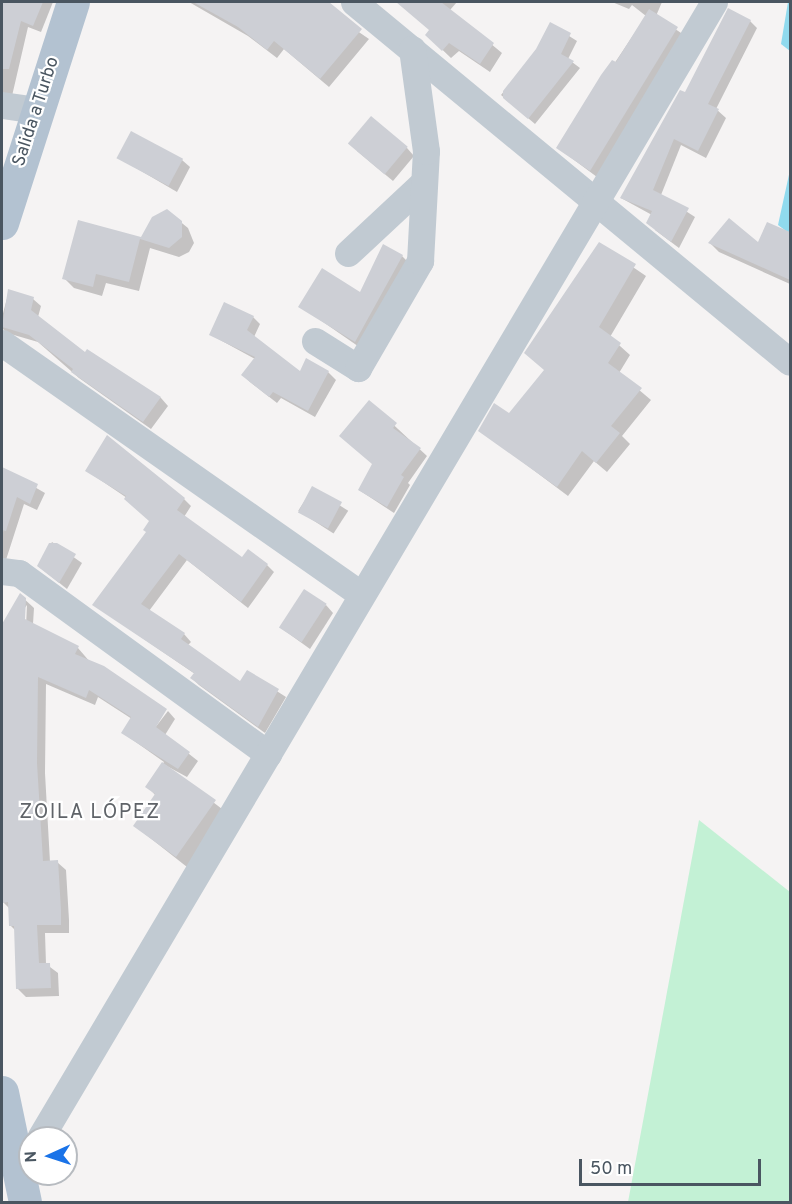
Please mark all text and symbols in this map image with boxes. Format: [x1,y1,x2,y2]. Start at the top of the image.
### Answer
street label: Salida a Turbo [9,54,65,170]
district label: ZOILA LÓPEZ [19,801,161,825]
north arrow [18,1126,78,1186]
scale bar [582,1147,764,1185]
text: N [22,1151,42,1163]
text: 50 m [590,1158,632,1181]

